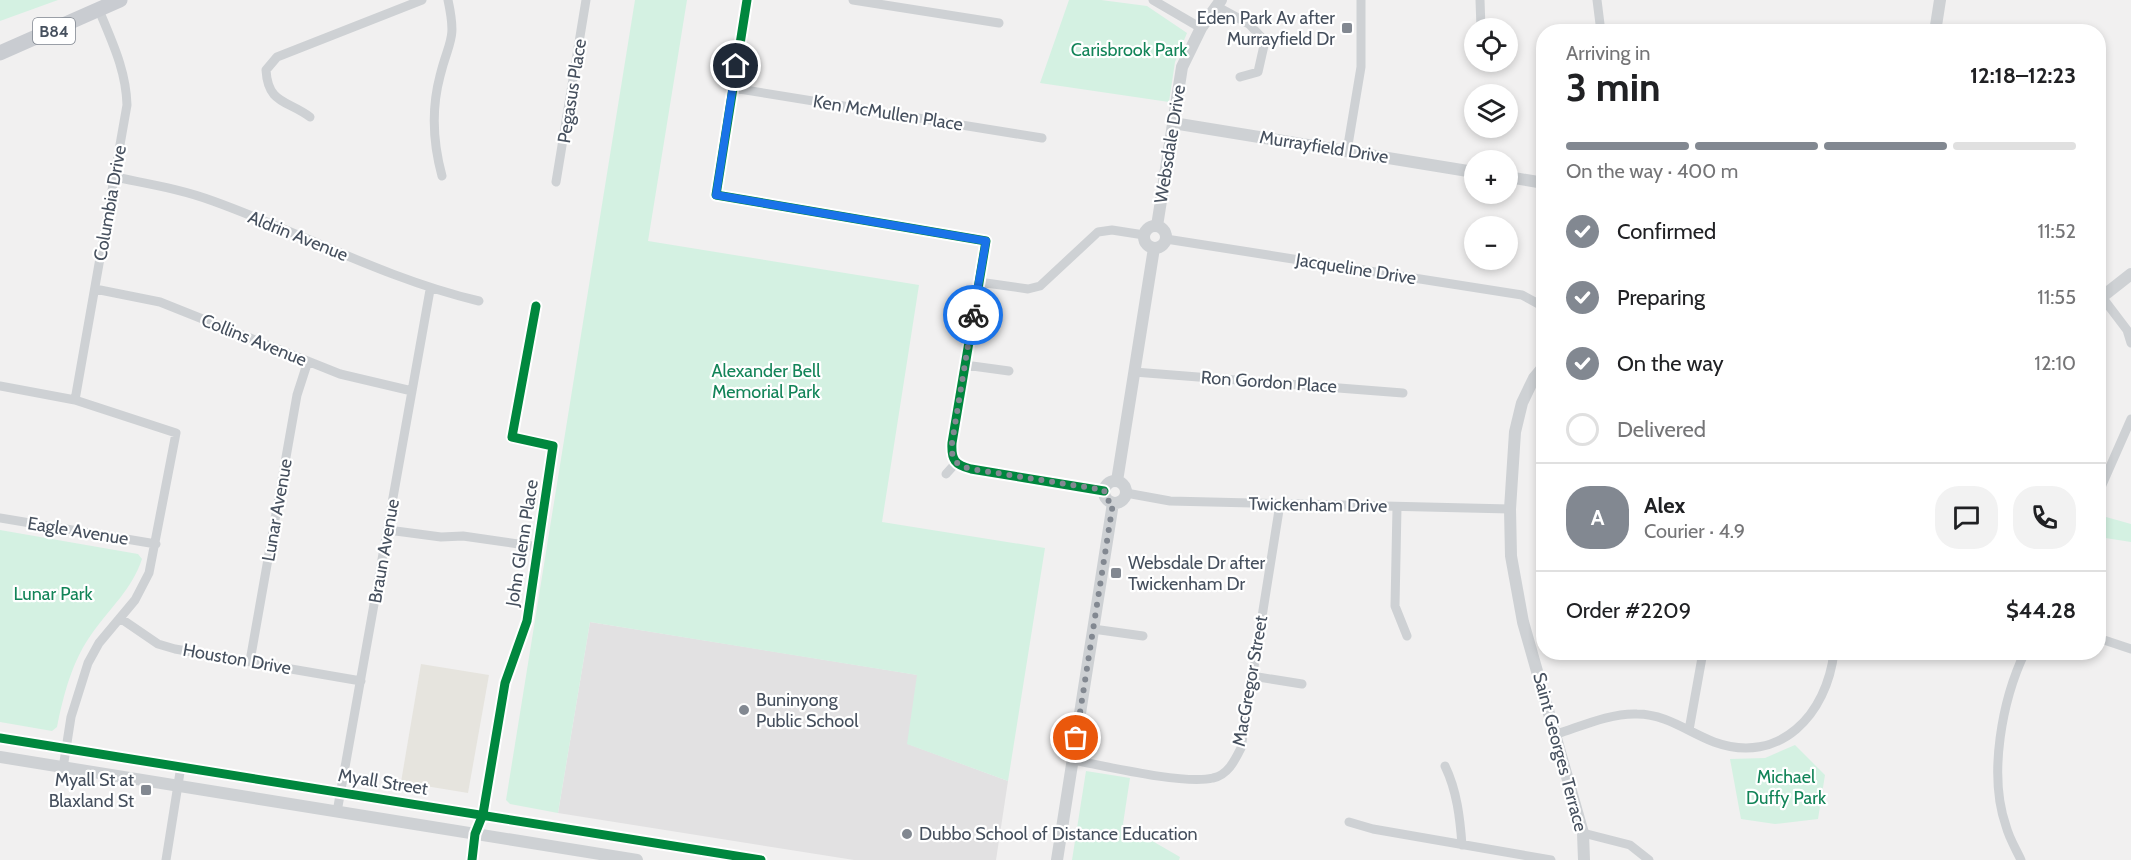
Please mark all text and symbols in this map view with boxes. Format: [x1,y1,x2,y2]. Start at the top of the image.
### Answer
place label: Eden Park Av after Murrayfield Dr [1197,7,1335,50]
road number: B84 [33,18,75,44]
map controls [1464,18,1518,270]
button: locate [1464,18,1518,72]
marker: Eden Park Av after Murrayfield Dr [1340,21,1354,35]
street label: Pegasus Place [553,37,591,145]
park label: Carisbrook Park [1071,39,1188,61]
pin [710,40,761,91]
text: Arriving in [1566,41,1650,65]
icon: home [719,49,752,82]
text: 12:18–12:23 [1970,62,2076,89]
text: 3 min [1566,63,1661,111]
street label: Websdale Drive [1150,83,1190,205]
button: layers [1464,84,1518,138]
street label: Ken McMullen Place [812,90,964,136]
street label: Murrayfield Drive [1258,126,1390,168]
street label: Columbia Drive [89,143,131,263]
button: + [1464,150,1518,204]
text: On the way · 400 m [1566,159,1738,183]
street label: Aldrin Avenue [245,206,351,266]
icon: check [1566,215,1599,248]
button: − [1464,216,1518,270]
text: Confirmed [1617,218,1716,245]
text: 11:52 [2038,219,2076,243]
street label: Jacqueline Drive [1293,248,1418,289]
icon: check [1566,281,1599,314]
text: Preparing [1617,284,1705,311]
courier [943,285,1003,345]
text: 11:55 [2037,285,2076,309]
icon: bike [957,299,990,332]
street label: Collins Avenue [198,309,310,371]
icon: check [1566,347,1599,380]
text: On the way [1617,350,1724,377]
text: 12:10 [2034,351,2076,375]
park label: Alexander Bell Memorial Park [712,360,821,403]
street label: Ron Gordon Place [1200,366,1338,398]
text: Delivered [1617,416,1706,443]
street label: Lunar Avenue [257,457,297,563]
street label: John Glenn Place [501,478,543,609]
button: chat [1935,486,1998,549]
button: phone [2013,486,2076,549]
text: Alex [1644,492,1685,519]
street label: Twickenham Drive [1248,493,1388,517]
street label: Braun Avenue [364,497,404,605]
text: A [1591,504,1604,531]
street label: Eagle Avenue [26,512,130,550]
text: Courier · 4.9 [1644,519,1745,543]
place label: Websdale Dr after Twickenham Dr [1128,552,1265,595]
marker: Websdale Dr after Twickenham Dr [1109,566,1123,580]
park label: Lunar Park [13,583,94,605]
text: Order #2209 [1566,597,1691,624]
text: $44.28 [2006,597,2076,624]
street label: MacGregor Street [1228,614,1272,748]
street label: Houston Drive [181,639,293,679]
street label: Saint Georges Terrace [1528,670,1592,834]
place label: Buninyong Public School [756,689,859,732]
marker: Buninyong Public School [737,703,751,717]
pin [1050,712,1101,763]
icon: bag [1059,721,1092,754]
street label: Myall Street [337,764,429,800]
park label: Michael Duffy Park [1746,766,1827,809]
place label: Myall St at Blaxland St [49,769,134,812]
marker: Myall St at Blaxland St [139,783,153,797]
place label: Dubbo School of Distance Education [919,823,1198,845]
marker: Dubbo School of Distance Education [900,827,914,841]

